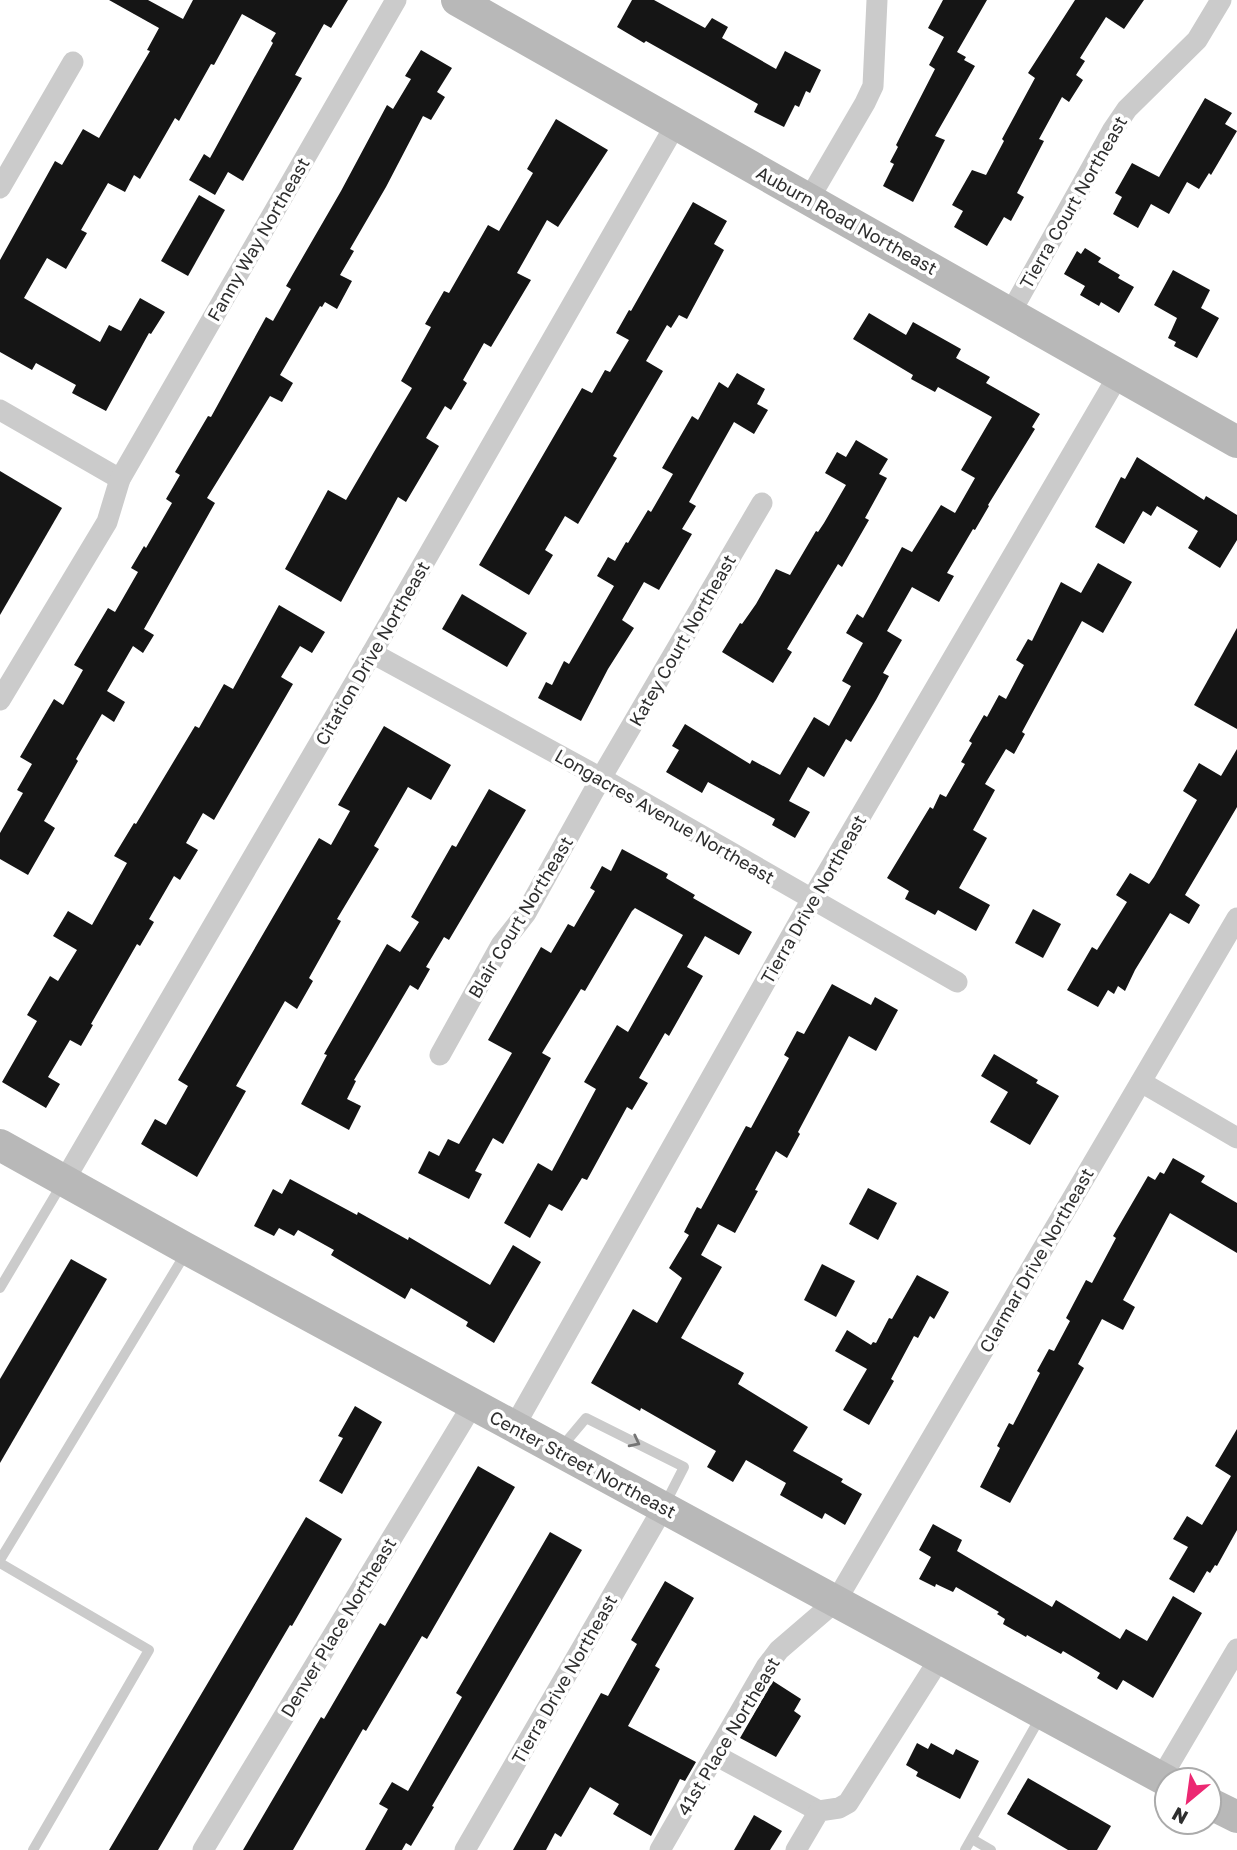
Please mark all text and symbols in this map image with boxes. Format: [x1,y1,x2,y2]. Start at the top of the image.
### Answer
street label: Tierra Court Northeast [1015,112,1131,292]
street label: Fanny Way Northeast [202,153,314,325]
street label: Auburn Road Northeast [753,161,941,279]
street label: Katey Court Northeast [624,550,740,730]
street label: Citation Drive Northeast [310,557,434,749]
street label: Longacres Avenue Northeast [551,744,779,888]
street label: Tierra Drive Northeast [756,811,870,987]
street label: Blair Court Northeast [463,832,577,1002]
street label: Clarmar Drive Northeast [974,1164,1098,1356]
street label: Center Street Northeast [486,1405,680,1523]
one-way arrow [628,1434,641,1448]
street label: Denver Place Northeast [276,1533,400,1721]
street label: Tierra Drive Northeast [507,1591,621,1767]
street label: 41st Place Northeast [672,1653,784,1819]
north arrow [1153,1766,1223,1836]
text: N [1168,1803,1191,1830]

